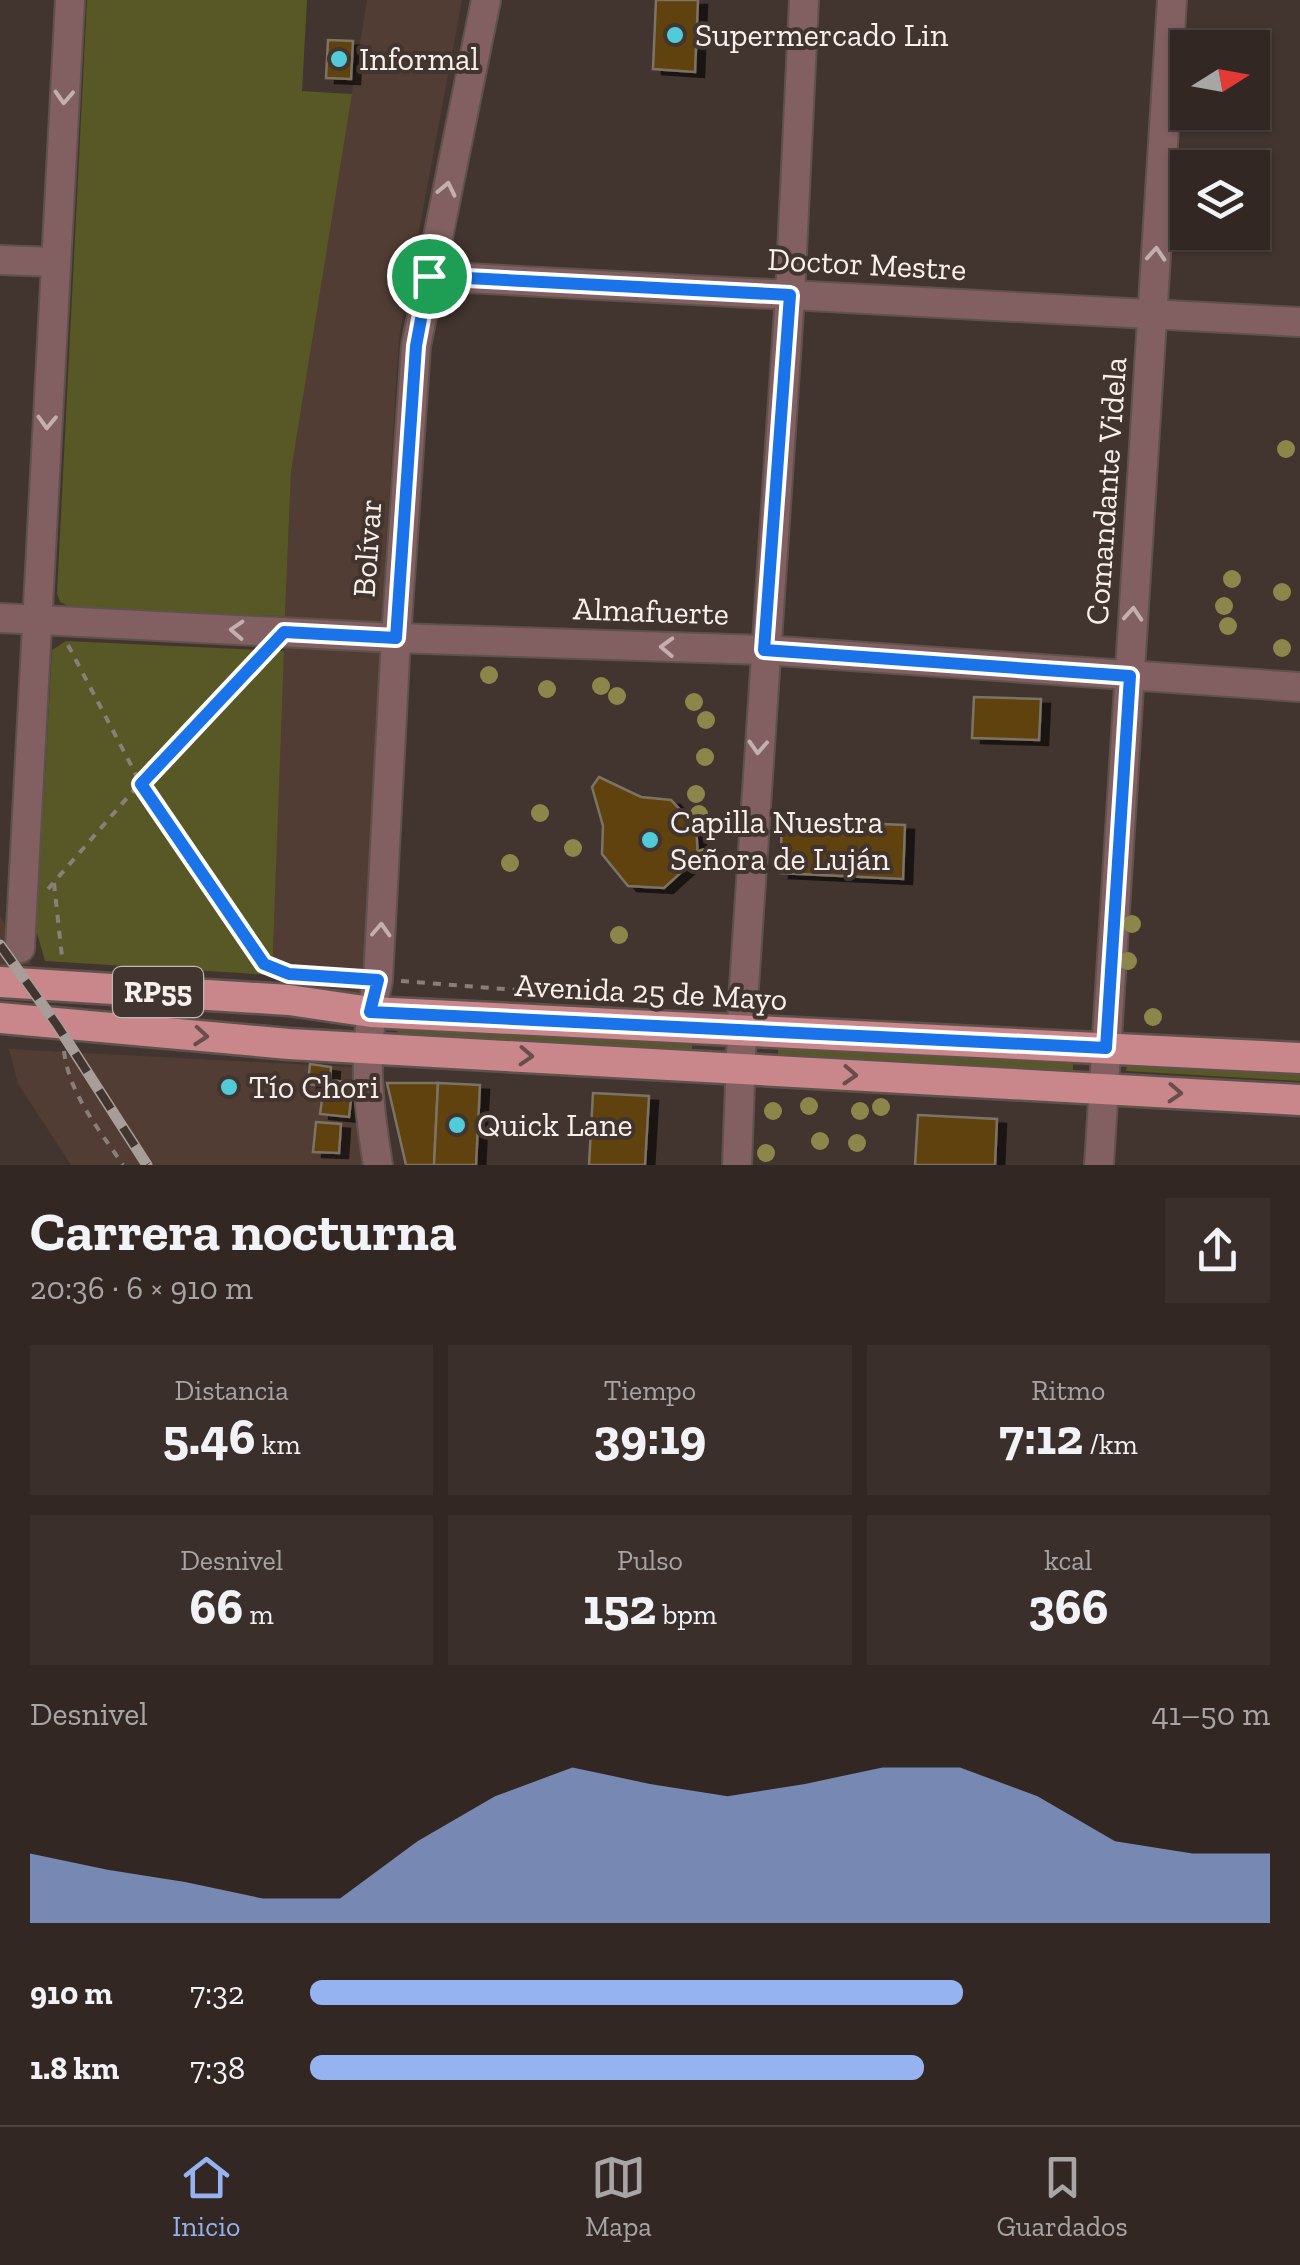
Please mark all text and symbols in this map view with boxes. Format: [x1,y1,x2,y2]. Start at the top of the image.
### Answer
place label: Supermercado Lin [695,16,949,54]
marker: Supermercado Lin [664,24,686,46]
north arrow [1170,30,1270,130]
map controls [1170,30,1270,250]
place label: Informal [359,40,479,78]
marker: Informal [328,48,350,70]
one-way arrow [54,90,75,106]
button: layers [1170,150,1270,250]
one-way arrow [436,180,457,197]
pin [387,234,472,319]
street label: Doctor Mestre [767,240,967,288]
one-way arrow [1145,246,1166,262]
icon: arrive [402,249,457,304]
street label: Comandante Videla [1078,356,1134,626]
one-way arrow [37,414,58,430]
street label: Bolívar [345,498,389,598]
street label: Almafuerte [572,589,730,633]
one-way arrow [1122,605,1143,621]
one-way arrow [229,620,245,641]
one-way arrow [658,636,674,657]
one-way arrow [748,740,770,756]
place label: Capilla Nuestra Señora de Luján [670,803,891,878]
marker: Capilla Nuestra Señora de Luján [639,829,661,851]
one-way arrow [370,921,391,937]
street label: Avenida 25 de Mayo [514,966,788,1018]
road number: RP55 [113,967,203,1017]
one-way arrow [194,1025,210,1047]
one-way arrow [518,1045,534,1066]
one-way arrow [843,1064,859,1085]
place label: Tío Chori [249,1068,379,1106]
marker: Tío Chori [218,1076,240,1098]
one-way arrow [1167,1082,1183,1103]
place label: Quick Lane [477,1106,632,1144]
marker: Quick Lane [446,1114,468,1136]
text: Carrera nocturna [30,1198,457,1264]
button: share [1165,1198,1270,1303]
text: 20:36 · 6 × 910 m [30,1269,253,1307]
text: Distancia [175,1374,289,1407]
text: Tiempo [604,1374,696,1407]
text: Ritmo [1031,1374,1105,1407]
text: 5.46 [163,1407,256,1467]
text: 39:19 [594,1407,706,1467]
text: 7:12 [999,1407,1083,1467]
text: km [256,1428,301,1461]
text: /km [1083,1428,1138,1461]
text: Desnivel [180,1544,283,1577]
text: Pulso [617,1544,683,1577]
text: kcal [1044,1544,1092,1577]
text: 66 [190,1577,243,1637]
text: 152 [583,1577,656,1637]
text: 366 [1028,1577,1108,1637]
text: m [243,1598,274,1631]
text: bpm [656,1598,717,1631]
text: Desnivel [30,1695,148,1733]
text: 41–50 m [1152,1695,1270,1733]
text: 910 m [30,1974,113,2012]
text: 7:32 [190,1974,244,2012]
text: 1.8 km [30,2049,119,2087]
text: 7:38 [190,2049,245,2087]
tab: Inicio [172,2150,240,2243]
tab: Mapa [585,2150,652,2243]
tab: Guardados [996,2150,1128,2243]

